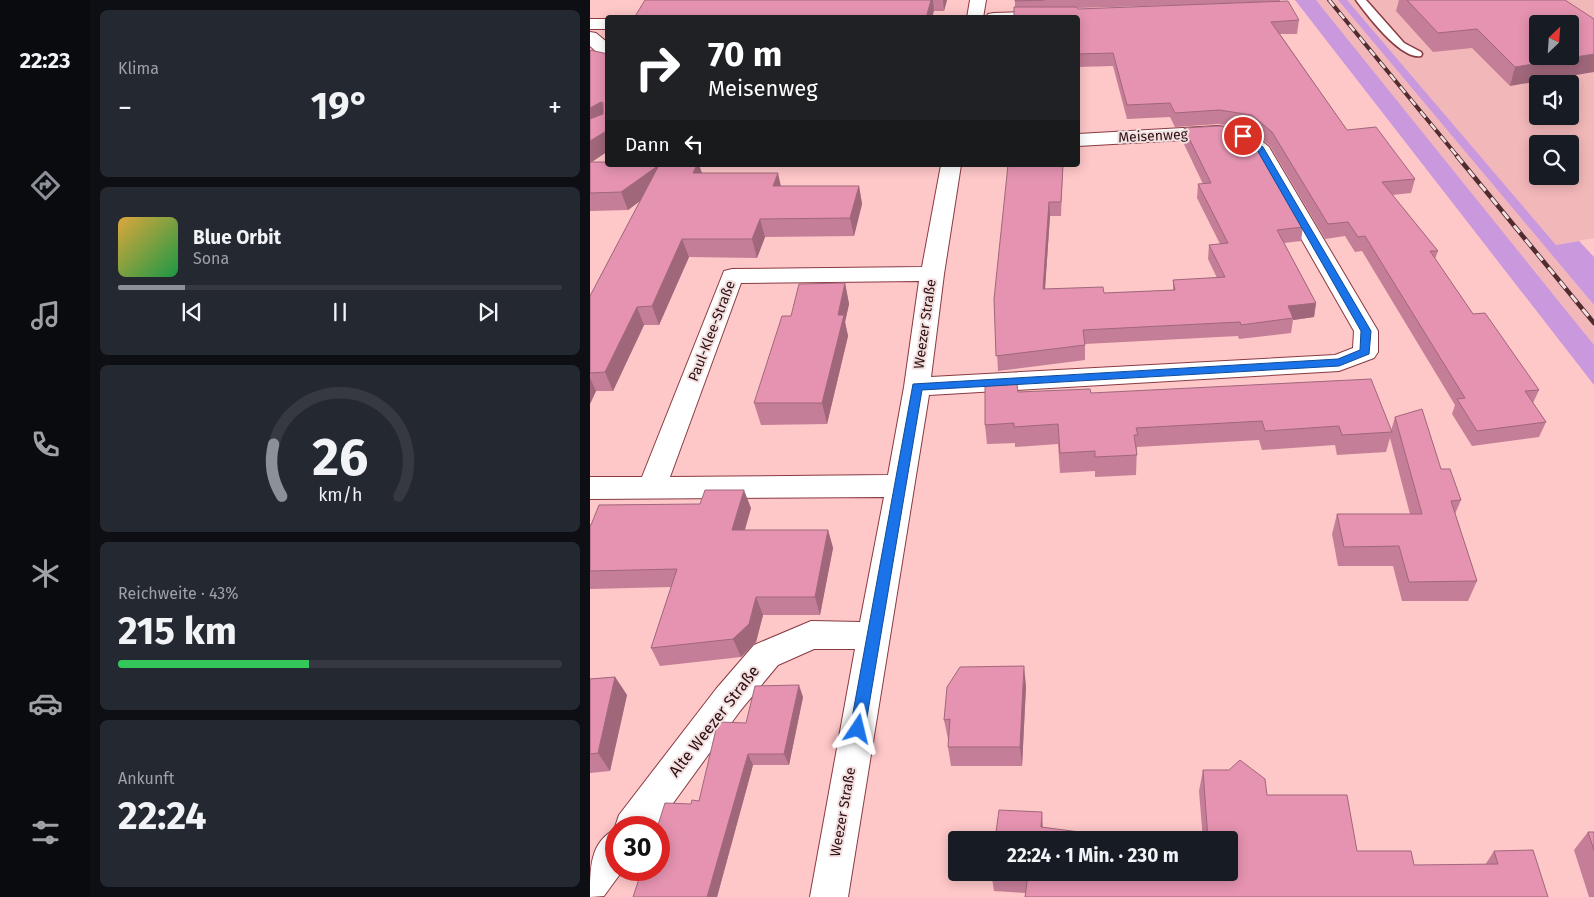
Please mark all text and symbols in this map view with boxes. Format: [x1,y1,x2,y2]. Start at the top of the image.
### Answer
north arrow [1529,15,1579,65]
map controls [1529,15,1579,185]
text: 70 m [708,33,782,75]
icon: right [625,35,690,100]
text: 22:23 [20,47,70,74]
text: Klima [118,59,159,78]
text: Meisenweg [708,75,818,102]
button: sound [1529,75,1579,125]
text: 19° [311,83,369,129]
text: − [118,91,132,124]
text: + [548,91,562,124]
pin [1222,115,1264,157]
icon: arrive [1229,122,1257,150]
street label: Meisenweg [1118,126,1189,146]
icon: left [680,130,708,158]
text: Dann [625,133,670,156]
button: search [1529,135,1579,185]
icon: directions [28,168,63,203]
text: Blue Orbit [193,226,281,249]
text: Sona [193,249,229,268]
street label: Paul-Klee-Straße [685,278,739,384]
street label: Weezer Straße [910,278,940,370]
icon: music [28,298,63,333]
icon: previous [178,298,206,326]
icon: pause [326,298,354,326]
icon: next [474,298,502,326]
text: 26 [312,426,368,489]
icon: phone [28,427,63,462]
text: km/h [318,484,362,506]
icon: climate [28,556,63,591]
text: Reichweite · 43% [118,584,238,603]
text: 215 km [118,608,237,654]
street label: Alte Weezer Straße [665,662,763,780]
icon: car [28,686,63,721]
position arrow [831,702,883,754]
street label: Weezer Straße [827,766,859,858]
text: Ankunft [118,769,174,788]
text: 22:24 [118,793,206,839]
icon: filters [28,815,63,850]
speed limit sign: 30 [605,816,670,881]
text: 22:24 · 1 Min. · 230 m [1007,844,1179,867]

